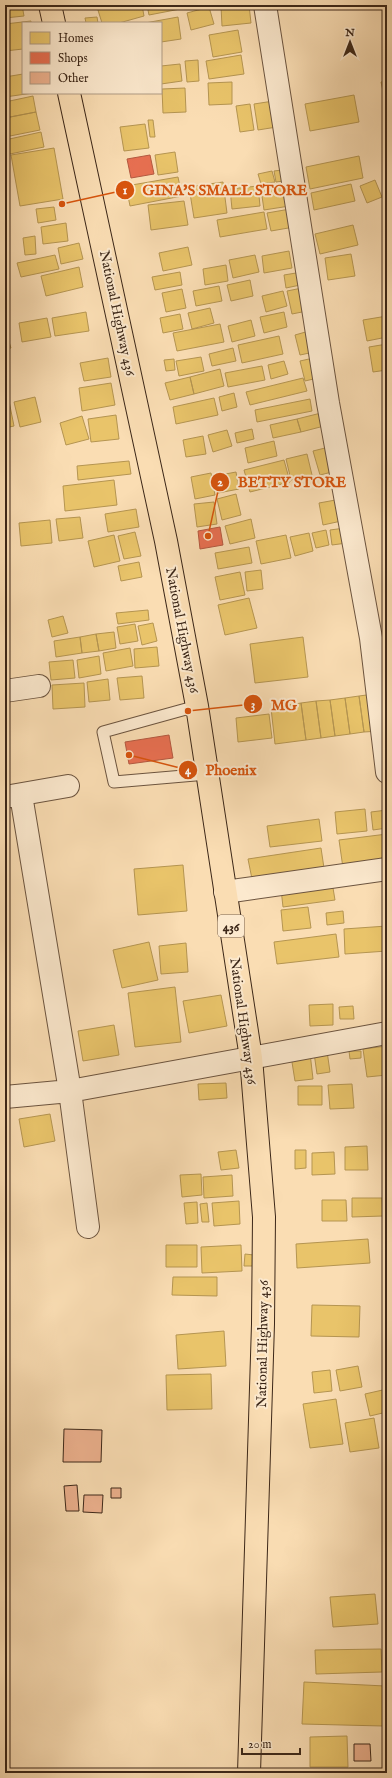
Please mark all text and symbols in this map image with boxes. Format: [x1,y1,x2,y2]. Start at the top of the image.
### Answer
legend [22,22,162,94]
north arrow [330,22,370,62]
text: N [344,26,355,40]
text: Homes [58,31,94,46]
text: Shops [58,51,88,67]
text: Other [58,71,89,86]
callout: GINA'S SMALL STORE [115,176,316,203]
text: GINA'S SMALL STORE [142,181,308,200]
text: 1 [123,183,128,198]
street label: National Highway 436 [95,249,139,379]
callout: BETTY STORE [210,468,354,495]
text: BETTY STORE [238,473,347,492]
text: 2 [217,475,223,490]
street label: National Highway 436 [161,566,203,696]
callout: MG [243,691,305,718]
text: MG [271,696,298,715]
text: 3 [251,697,255,712]
callout: Phoenix [178,756,264,783]
text: Phoenix [206,761,257,780]
text: 4 [185,763,192,778]
road number: 436 [218,915,244,937]
street label: National Highway 436 [225,957,261,1087]
street label: National Highway 436 [253,1279,273,1408]
scale bar [242,1730,300,1756]
text: 20 m [248,1737,271,1752]

